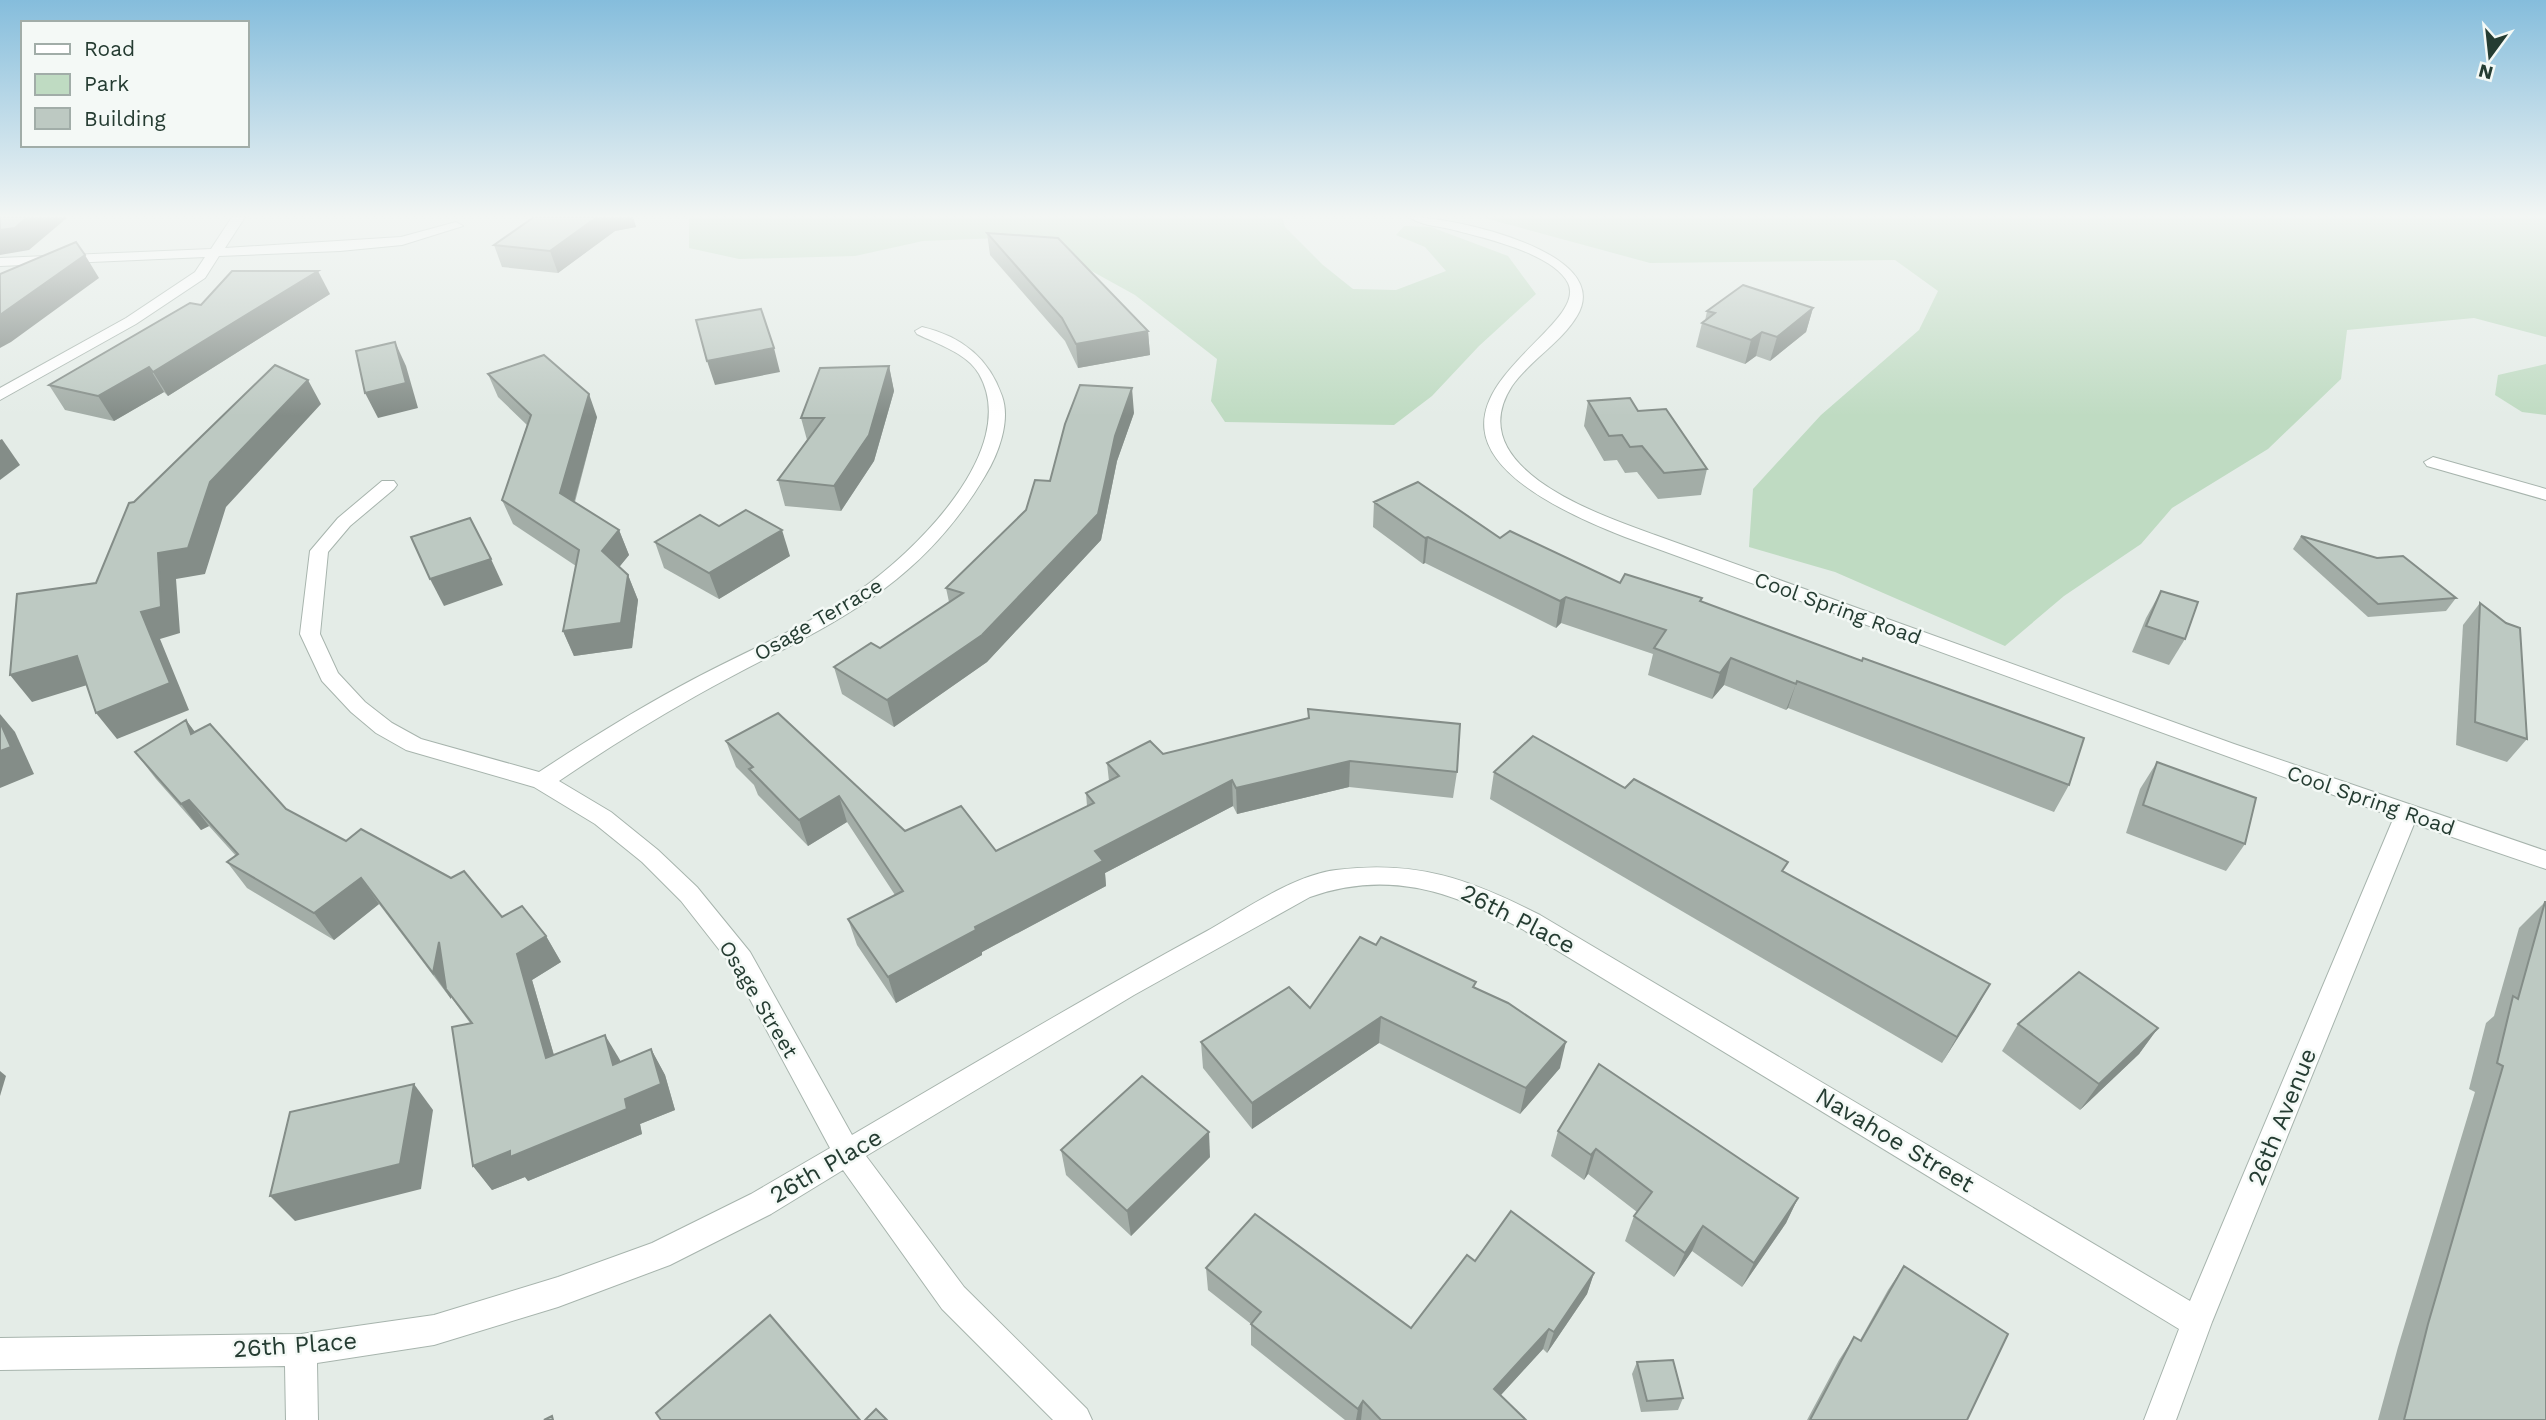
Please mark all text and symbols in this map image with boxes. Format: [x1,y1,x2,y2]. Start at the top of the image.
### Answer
legend [21,21,248,147]
north arrow [2455,21,2525,91]
text: Road [84,36,135,61]
text: N [2476,59,2496,85]
text: Park [84,71,129,96]
text: Building [84,106,166,131]
street label: Cool Spring Road [1751,566,1925,650]
street label: Osage Terrace [750,572,886,666]
street label: Cool Spring Road [2284,760,2458,840]
street label: 26th Place [1456,878,1580,960]
street label: Osage Street [714,936,804,1062]
street label: 26th Avenue [2242,1044,2322,1190]
street label: Navahoe Street [1811,1082,1979,1198]
street label: 26th Place [765,1123,887,1209]
street label: 26th Place [232,1327,358,1363]

